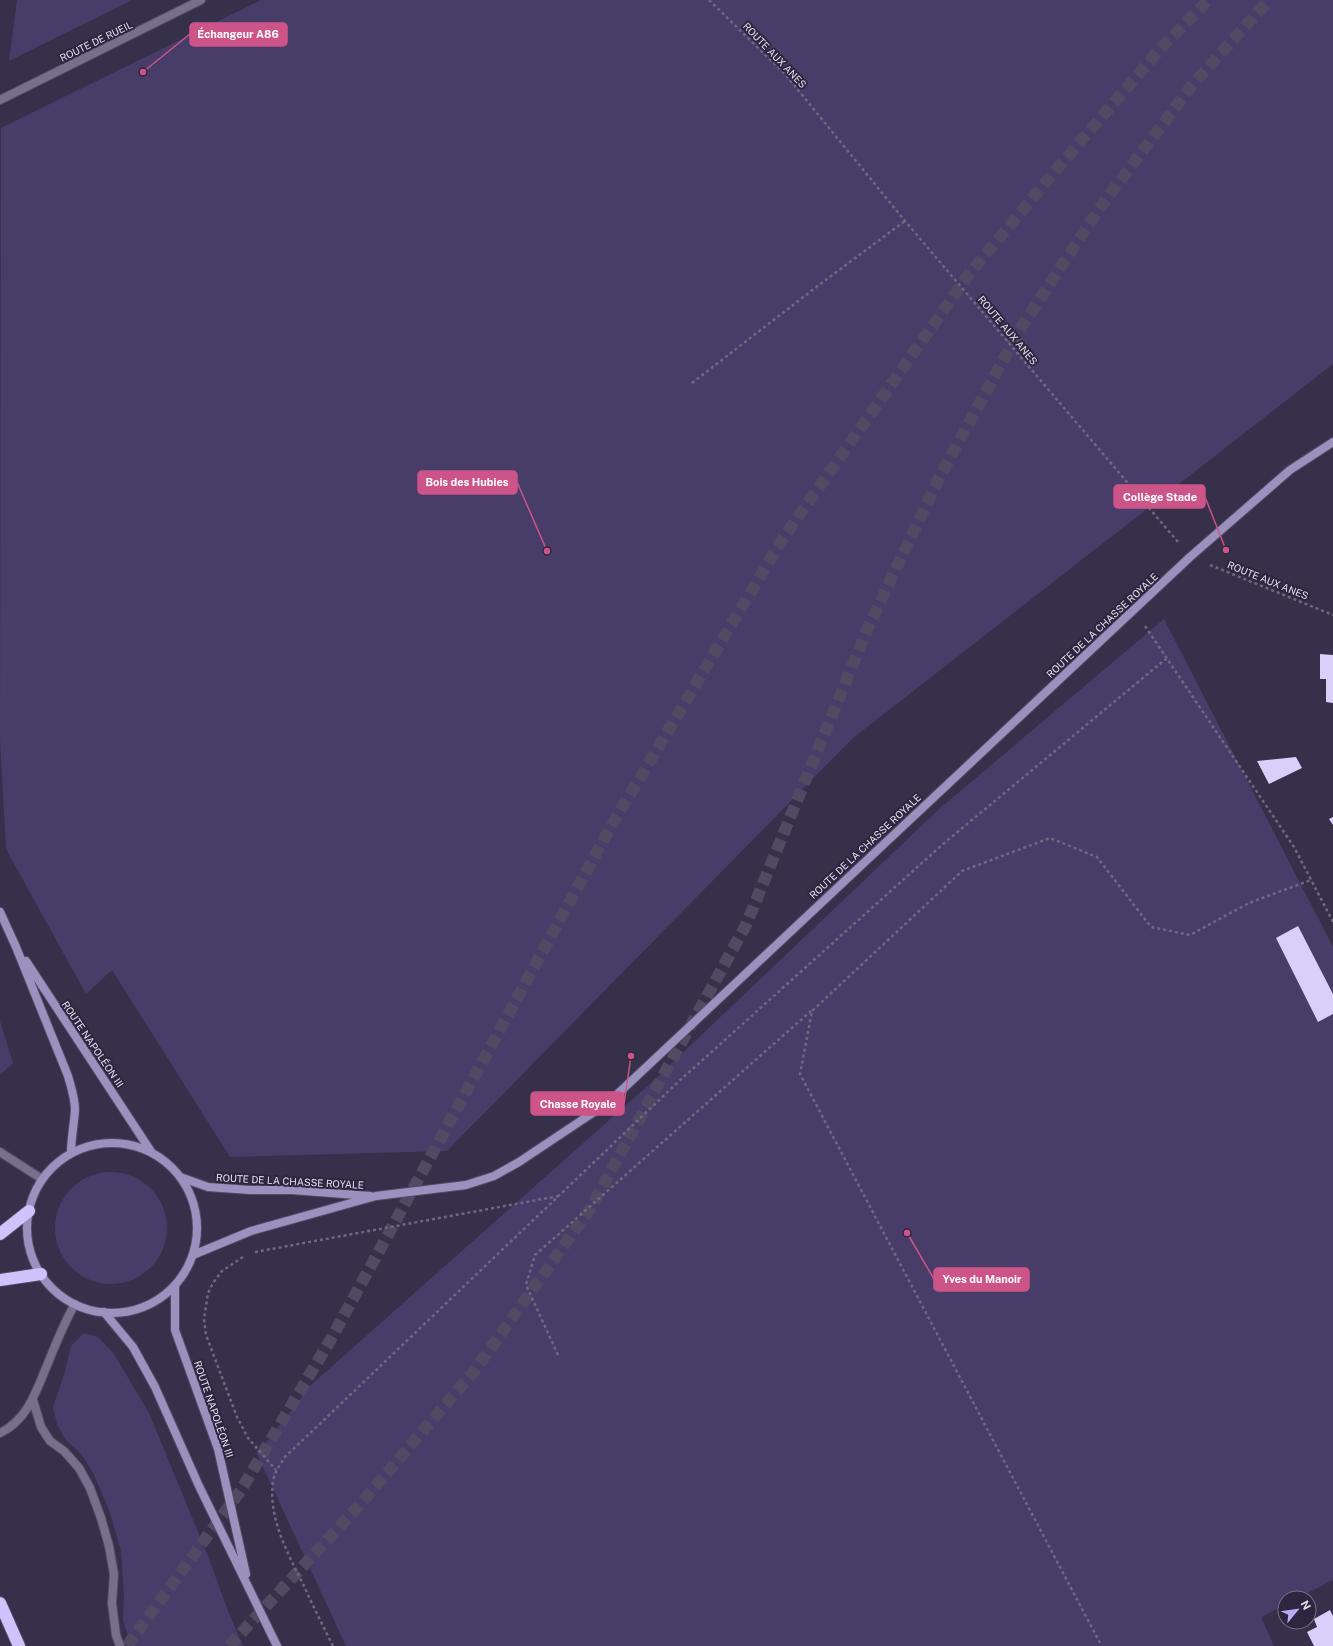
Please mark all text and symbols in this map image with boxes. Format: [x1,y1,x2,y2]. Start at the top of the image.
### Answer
street label: ROUTE DE RUEIL [58,18,135,64]
street label: ROUTE AUX ANES [741,20,809,90]
callout: Échangeur A86 [190,23,287,46]
text: Échangeur A86 [197,27,279,40]
street label: ROUTE AUX ANES [976,293,1040,367]
callout: Bois des Hubies [418,471,517,494]
text: Bois des Hubies [425,476,509,488]
callout: Collège Stade [1114,485,1205,508]
text: Collège Stade [1123,491,1197,503]
street label: ROUTE AUX ANES [1226,558,1310,602]
street label: ROUTE DE LA CHASSE ROYALE [1044,570,1160,680]
street label: ROUTE DE LA CHASSE ROYALE [807,791,923,901]
street label: ROUTE NAPOLÉON III [60,999,126,1089]
callout: Chasse Royale [531,1092,624,1115]
text: Chasse Royale [540,1098,616,1110]
street label: ROUTE DE LA CHASSE ROYALE [216,1171,364,1191]
callout: Yves du Manoir [934,1268,1029,1291]
text: Yves du Manoir [942,1273,1022,1285]
street label: ROUTE NAPOLÉON III [192,1359,236,1459]
north arrow [1277,1590,1317,1630]
text: N [1298,1598,1313,1612]

